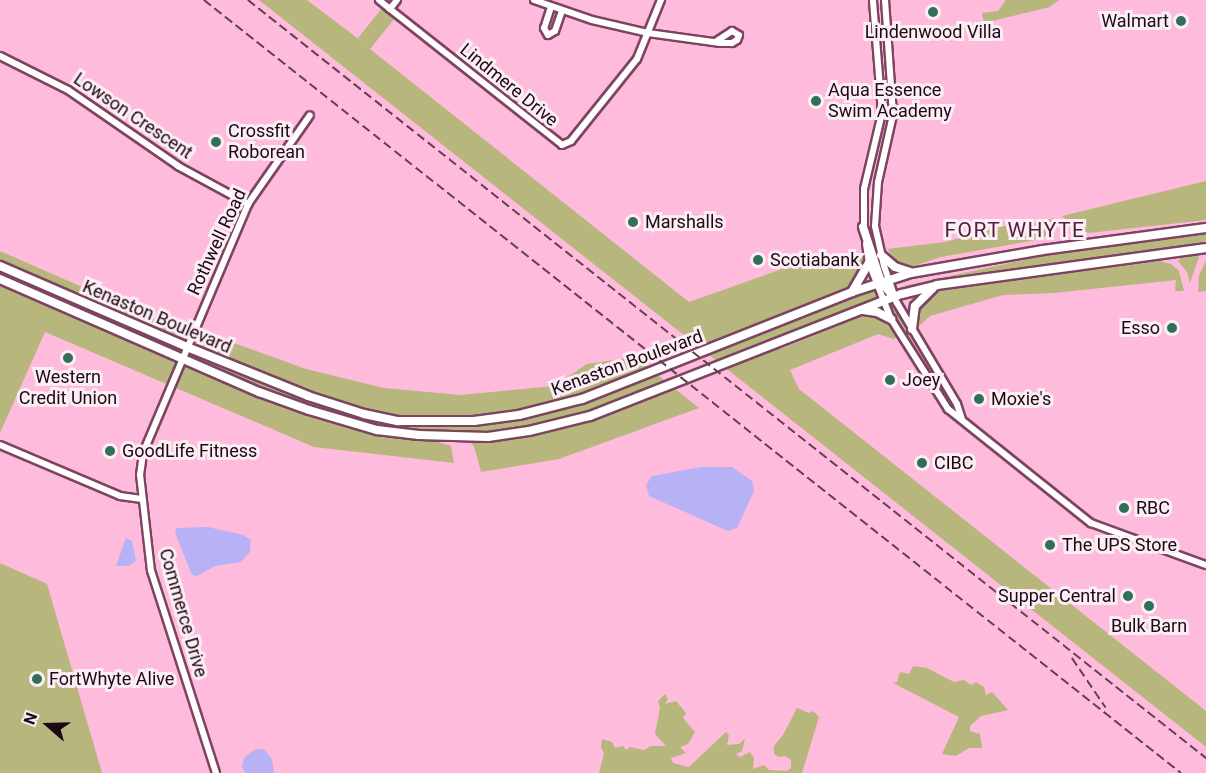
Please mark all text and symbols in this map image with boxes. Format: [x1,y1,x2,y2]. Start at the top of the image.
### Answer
marker: Lindenwood Villa [926,5,940,19]
place label: Walmart [1101,10,1169,32]
marker: Walmart [1174,14,1188,28]
place label: Lindenwood Villa [865,21,1001,43]
street label: Lindmere Drive [456,39,562,131]
street label: Lowson Crescent [69,68,197,164]
place label: Aqua Essence Swim Academy [828,80,952,122]
marker: Aqua Essence Swim Academy [809,94,823,108]
place label: Crossfit Roborean [228,121,305,164]
marker: Crossfit Roborean [209,135,223,149]
street label: Rothwell Road [183,185,251,299]
place label: Marshalls [645,211,724,233]
marker: Marshalls [626,215,640,229]
district label: FORT WHYTE [944,217,1086,243]
place label: Scotiabank [770,249,859,271]
marker: Scotiabank [751,253,765,267]
street label: Kenaston Boulevard [79,276,235,358]
place label: Esso [1121,317,1160,339]
marker: Esso [1165,321,1179,335]
street label: Kenaston Boulevard [548,326,706,400]
marker: Western Credit Union [61,351,75,365]
place label: Western Credit Union [19,367,117,410]
place label: Joey [902,369,940,391]
marker: Joey [883,373,897,387]
place label: Moxie's [991,388,1051,410]
marker: Moxie's [972,392,986,406]
place label: GoodLife Fitness [122,440,257,462]
marker: GoodLife Fitness [103,444,117,458]
place label: CIBC [934,452,974,474]
marker: CIBC [915,456,929,470]
place label: RBC [1136,497,1170,519]
marker: RBC [1117,501,1131,515]
place label: The UPS Store [1062,534,1177,556]
marker: The UPS Store [1043,538,1057,552]
street label: Commerce Drive [154,546,212,680]
place label: Supper Central [998,585,1116,607]
marker: Supper Central [1121,589,1135,603]
marker: Bulk Barn [1142,599,1156,613]
place label: Bulk Barn [1111,615,1187,637]
place label: FortWhyte Alive [49,668,174,690]
marker: FortWhyte Alive [30,672,44,686]
north arrow [18,695,78,755]
text: N [20,710,41,727]

